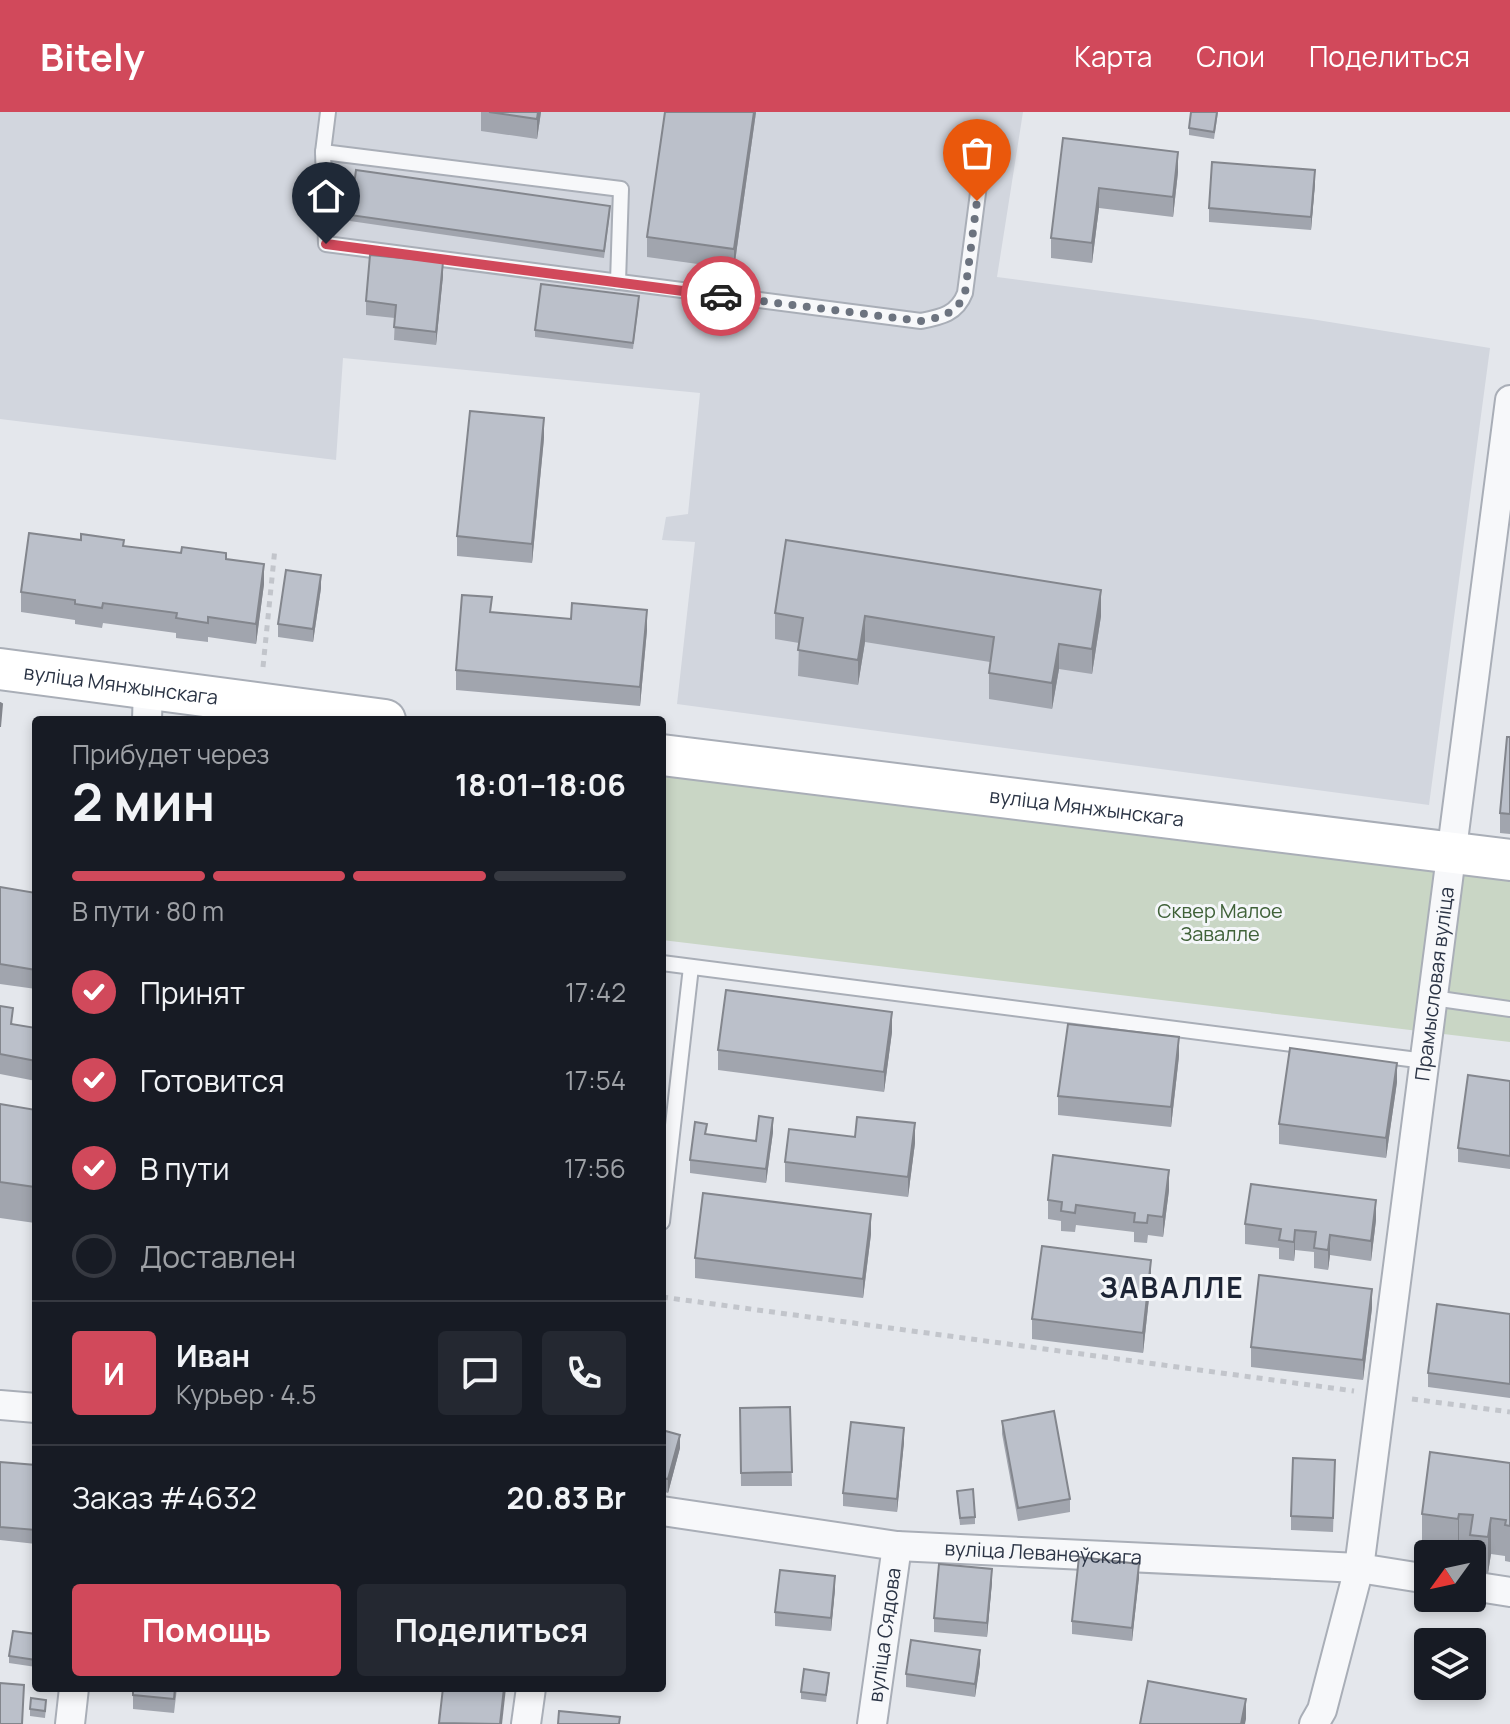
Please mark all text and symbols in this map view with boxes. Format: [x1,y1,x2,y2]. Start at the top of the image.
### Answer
text: Bitely [40,30,145,82]
text: Карта [1074,37,1152,75]
text: Слои [1196,37,1265,75]
text: Поделиться [1309,37,1470,75]
pin [943,119,1011,201]
icon: bag [955,131,999,175]
pin [292,162,360,244]
icon: home [304,174,348,218]
courier [681,256,761,336]
icon: car [699,274,743,318]
street label: вуліца Мянжынскага [22,658,220,711]
text: Прибудет через [72,736,270,772]
text: 18:01–18:06 [455,764,626,805]
text: 2 мин [72,766,215,837]
street label: вуліца Мянжынскага [988,782,1186,833]
street label: Прамысловая вуліца [1408,885,1460,1082]
text: В пути · 80 m [72,893,224,929]
park label: Сквер Малое Завалле [1157,897,1283,947]
icon: check [72,970,116,1014]
text: Принят [140,972,245,1013]
text: 17:42 [565,974,626,1010]
icon: check [72,1058,116,1102]
text: Готовится [140,1060,285,1101]
text: 17:54 [565,1062,626,1098]
icon: check [72,1146,116,1190]
text: В пути [140,1148,230,1189]
text: 17:56 [564,1150,626,1186]
text: Доставлен [140,1236,296,1277]
district label: ЗАВАЛЛЕ [1099,1268,1245,1306]
button: chat [438,1331,522,1415]
button: phone [542,1331,626,1415]
text: Иван [176,1335,250,1376]
text: И [103,1353,125,1394]
text: Курьер · 4.5 [176,1376,317,1412]
text: Заказ #4632 [72,1477,257,1518]
text: 20.83 Br [507,1477,626,1518]
street label: вуліца Леванеўскага [944,1534,1143,1571]
north arrow [1414,1540,1486,1612]
map controls [1414,1540,1486,1700]
street label: вуліца Сядова [861,1566,907,1704]
button: Помощь [72,1584,341,1676]
button: Поделиться [357,1584,626,1676]
button: layers [1414,1628,1486,1700]

